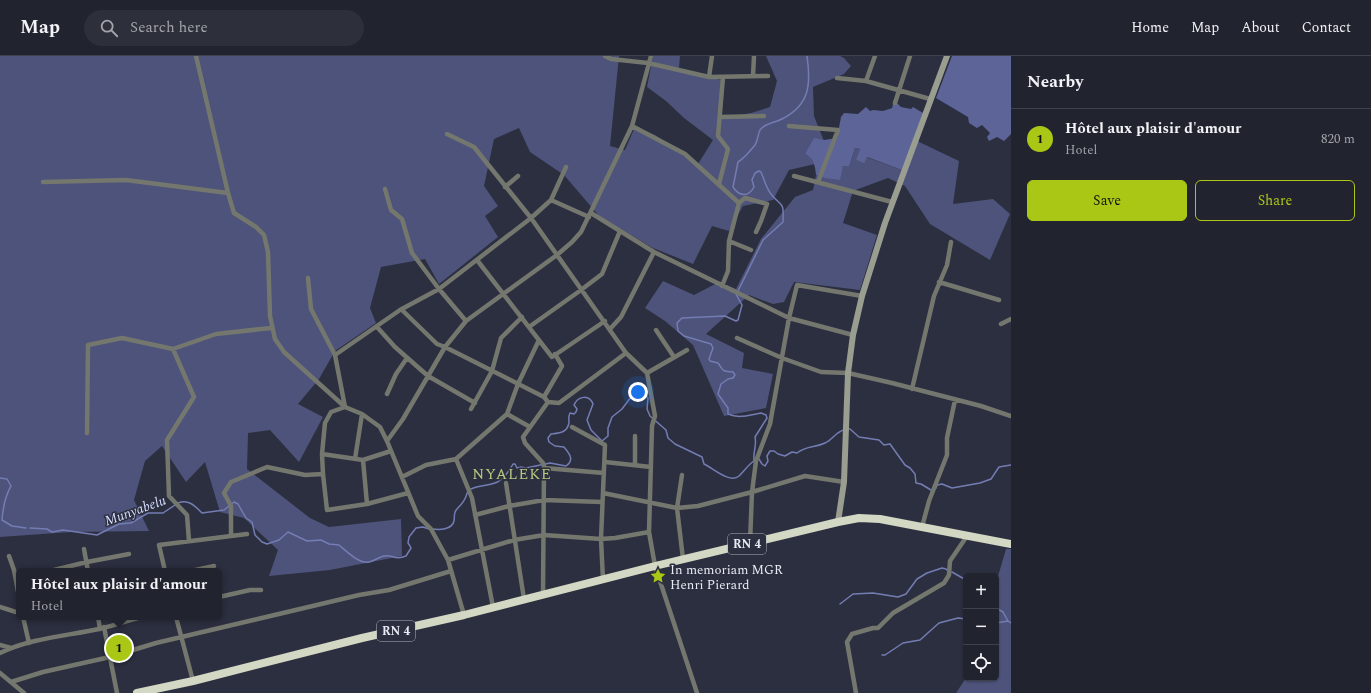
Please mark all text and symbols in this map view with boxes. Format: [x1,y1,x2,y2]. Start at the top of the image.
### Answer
search box [84,10,364,46]
text: Map [20,13,60,42]
text: Search here [130,16,208,39]
icon: search [98,17,120,39]
text: Home [1131,17,1169,38]
text: Map [1191,17,1219,38]
text: About [1241,17,1280,38]
text: Contact [1302,17,1351,38]
text: Nearby [1027,69,1083,95]
text: Hôtel aux plaisir d'amour [1065,117,1241,140]
text: 1 [1036,129,1044,149]
text: 820 m [1321,129,1355,149]
text: Hotel [1065,140,1097,160]
button: Save [1027,180,1187,221]
button: Share [1195,180,1355,221]
your location [628,382,648,402]
district label: NYALEKE [472,463,552,486]
water label: Munyabelu [101,489,170,531]
road number: RN 4 [728,534,766,554]
place label: In memoriam MGR Henri Pierard [670,560,783,595]
place icon: In memoriam MGR Henri Pierard [649,567,667,585]
popup [16,568,222,620]
text: Hôtel aux plaisir d'amour [31,573,207,596]
map controls [963,573,999,681]
button: + [963,573,999,609]
text: Hotel [31,596,63,616]
button: − [963,609,999,645]
road number: RN 4 [377,621,415,641]
pin: 1 [106,633,132,663]
button: locate [963,645,999,681]

